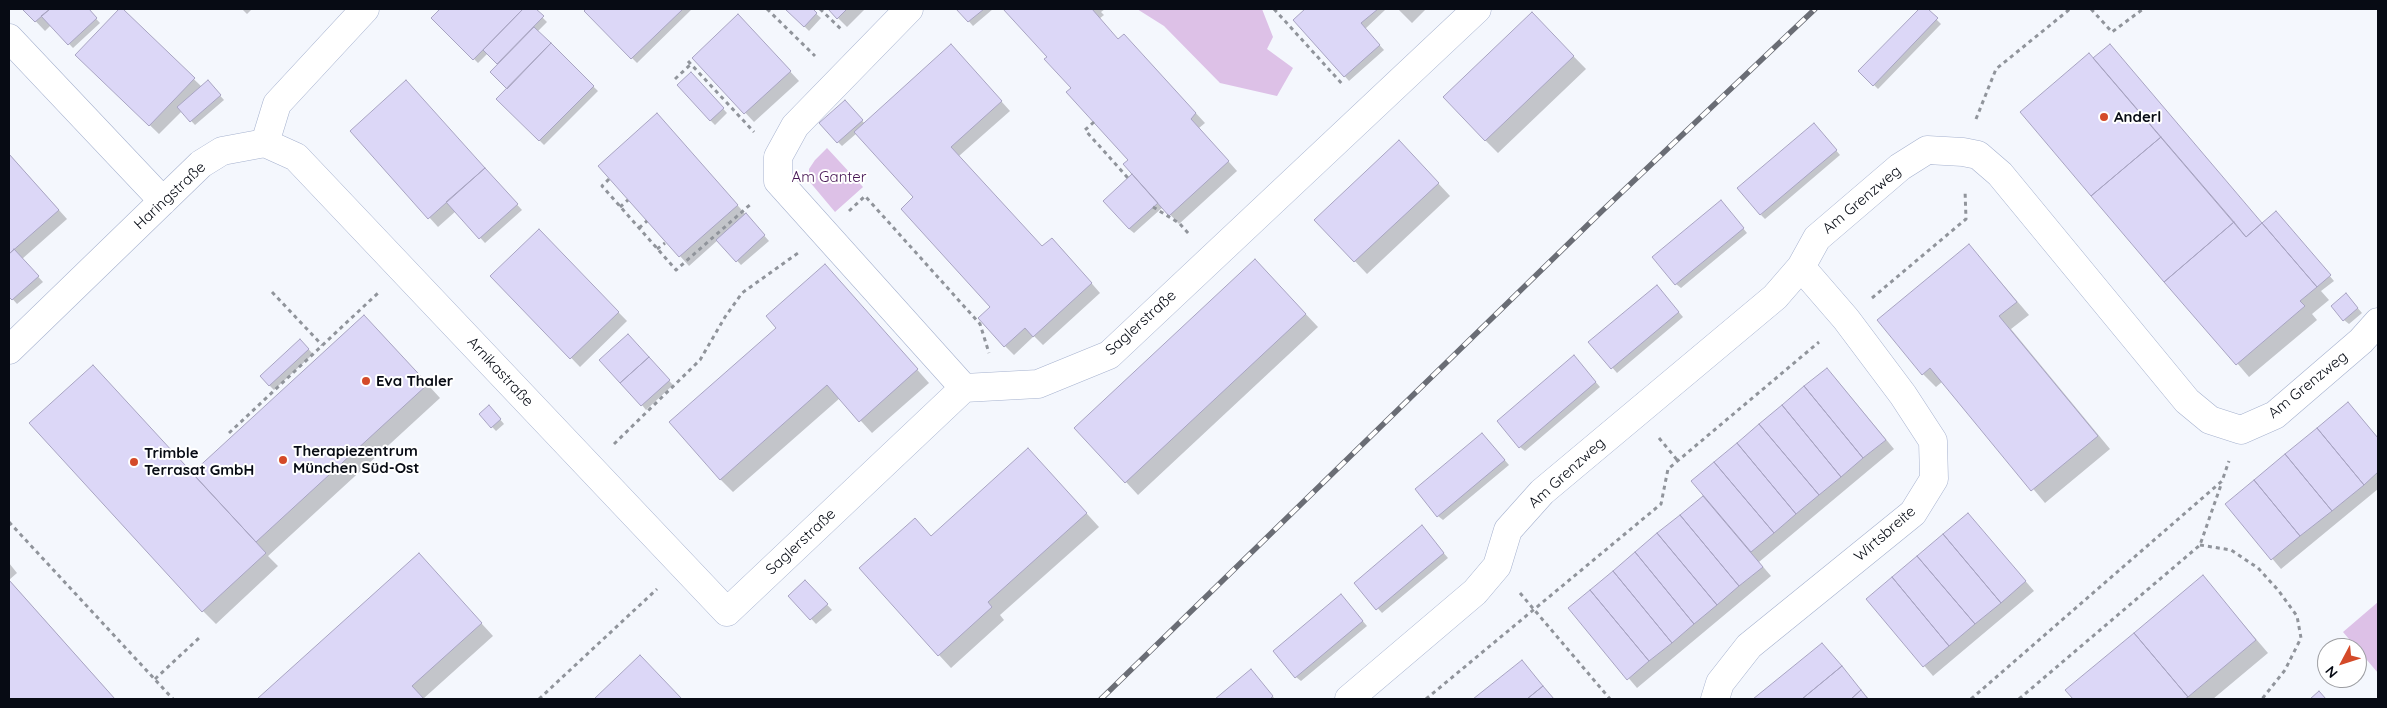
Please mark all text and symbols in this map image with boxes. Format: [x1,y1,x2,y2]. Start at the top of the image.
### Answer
place label: Anderl [2114,108,2161,126]
marker: Anderl [2098,111,2110,123]
street label: Haringstraße [131,158,209,234]
street label: Am Grenzweg [1819,162,1905,238]
park label: Am Ganter [791,168,867,186]
street label: Saglerstraße [1102,287,1180,359]
street label: Arnikastraße [463,333,537,411]
street label: Am Grenzweg [2265,348,2351,422]
place label: Eva Thaler [376,372,453,390]
marker: Eva Thaler [360,375,372,387]
street label: Am Grenzweg [1525,434,1609,512]
place label: Therapiezentrum München Süd-Ost [293,442,419,477]
place label: Trimble Terrasat GmbH [144,444,254,479]
marker: Therapiezentrum München Süd-Ost [277,454,289,466]
marker: Trimble Terrasat GmbH [128,456,140,468]
street label: Wirtsbreite [1851,502,1919,566]
street label: Saglerstraße [762,505,840,579]
north arrow [2317,638,2367,688]
text: N [2321,662,2341,682]

